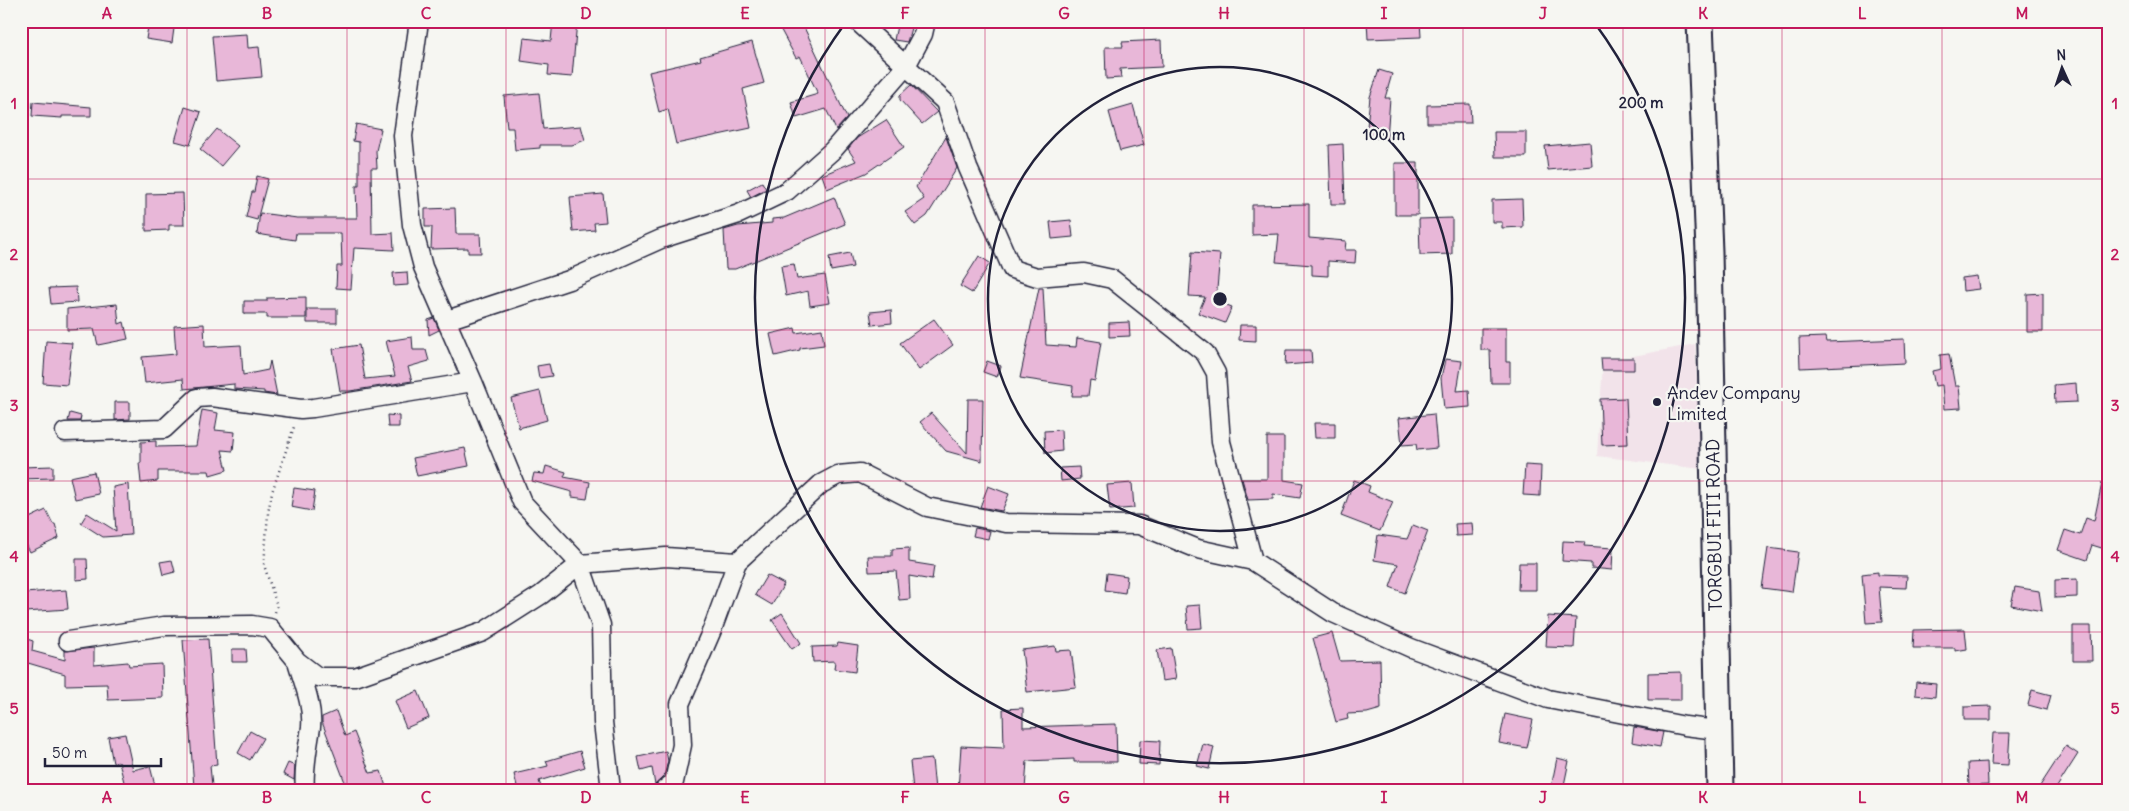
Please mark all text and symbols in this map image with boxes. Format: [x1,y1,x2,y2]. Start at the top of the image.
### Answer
text: A [102,3,112,23]
text: B [262,3,273,23]
text: C [421,3,432,23]
text: D [580,3,592,23]
text: E [740,3,750,23]
text: F [900,3,910,23]
text: G [1058,3,1070,23]
text: H [1218,3,1230,23]
text: I [1381,3,1388,23]
text: J [1539,3,1548,23]
text: K [1698,3,1708,23]
text: L [1858,3,1867,23]
text: M [2016,3,2029,23]
north arrow [2036,42,2086,92]
text: N [2056,46,2067,64]
text: 1 [11,93,17,113]
text: 200 m [1619,93,1663,112]
text: 1 [2112,93,2118,113]
text: 100 m [1363,125,1405,144]
text: 2 [10,244,19,264]
text: 2 [2111,244,2120,264]
centre of rings [1211,290,1229,308]
place label: Andev Company Limited [1667,381,1801,425]
text: 3 [9,395,19,415]
text: 3 [2110,395,2120,415]
marker: Andev Company Limited [1651,396,1663,408]
street label: TORGBUI FITI ROAD [1701,439,1727,611]
text: 4 [9,546,19,566]
text: 4 [2110,546,2120,566]
text: 5 [9,698,19,718]
text: 5 [2110,698,2120,718]
scale bar [45,736,161,768]
text: 50 m [52,743,87,762]
text: A [102,787,112,807]
text: B [262,787,273,807]
text: C [421,787,432,807]
text: D [580,787,592,807]
text: E [740,787,750,807]
text: F [900,787,910,807]
text: G [1058,787,1070,807]
text: H [1218,787,1230,807]
text: I [1381,787,1388,807]
text: J [1539,787,1548,807]
text: K [1698,787,1708,807]
text: L [1858,787,1867,807]
text: M [2016,787,2029,807]

